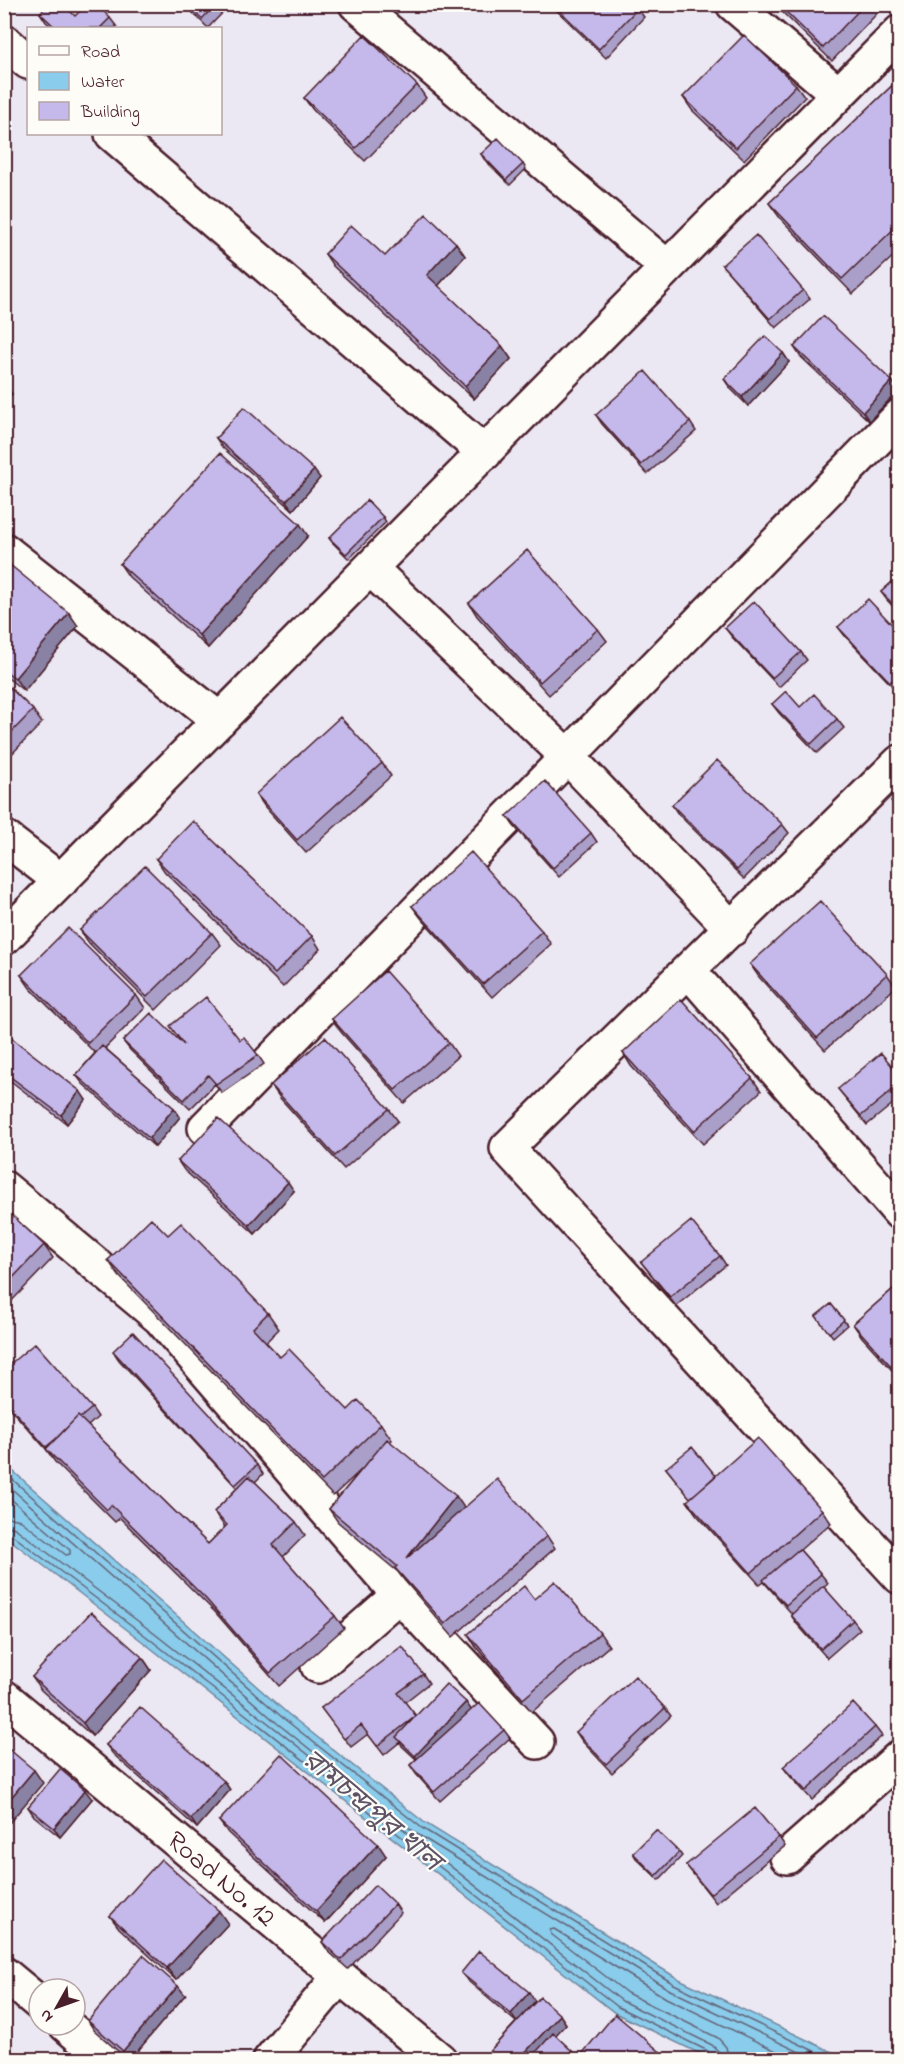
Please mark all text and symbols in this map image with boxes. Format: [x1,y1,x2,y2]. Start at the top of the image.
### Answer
legend [27,27,222,135]
text: Road [81,40,120,66]
text: Water [81,70,125,96]
text: Building [80,100,140,127]
water label: রামচন্দ্রপুর খাল [292,1741,454,1886]
street label: Road No. 12 [157,1823,283,1937]
north arrow [27,1977,87,2037]
text: N [34,2003,60,2027]

